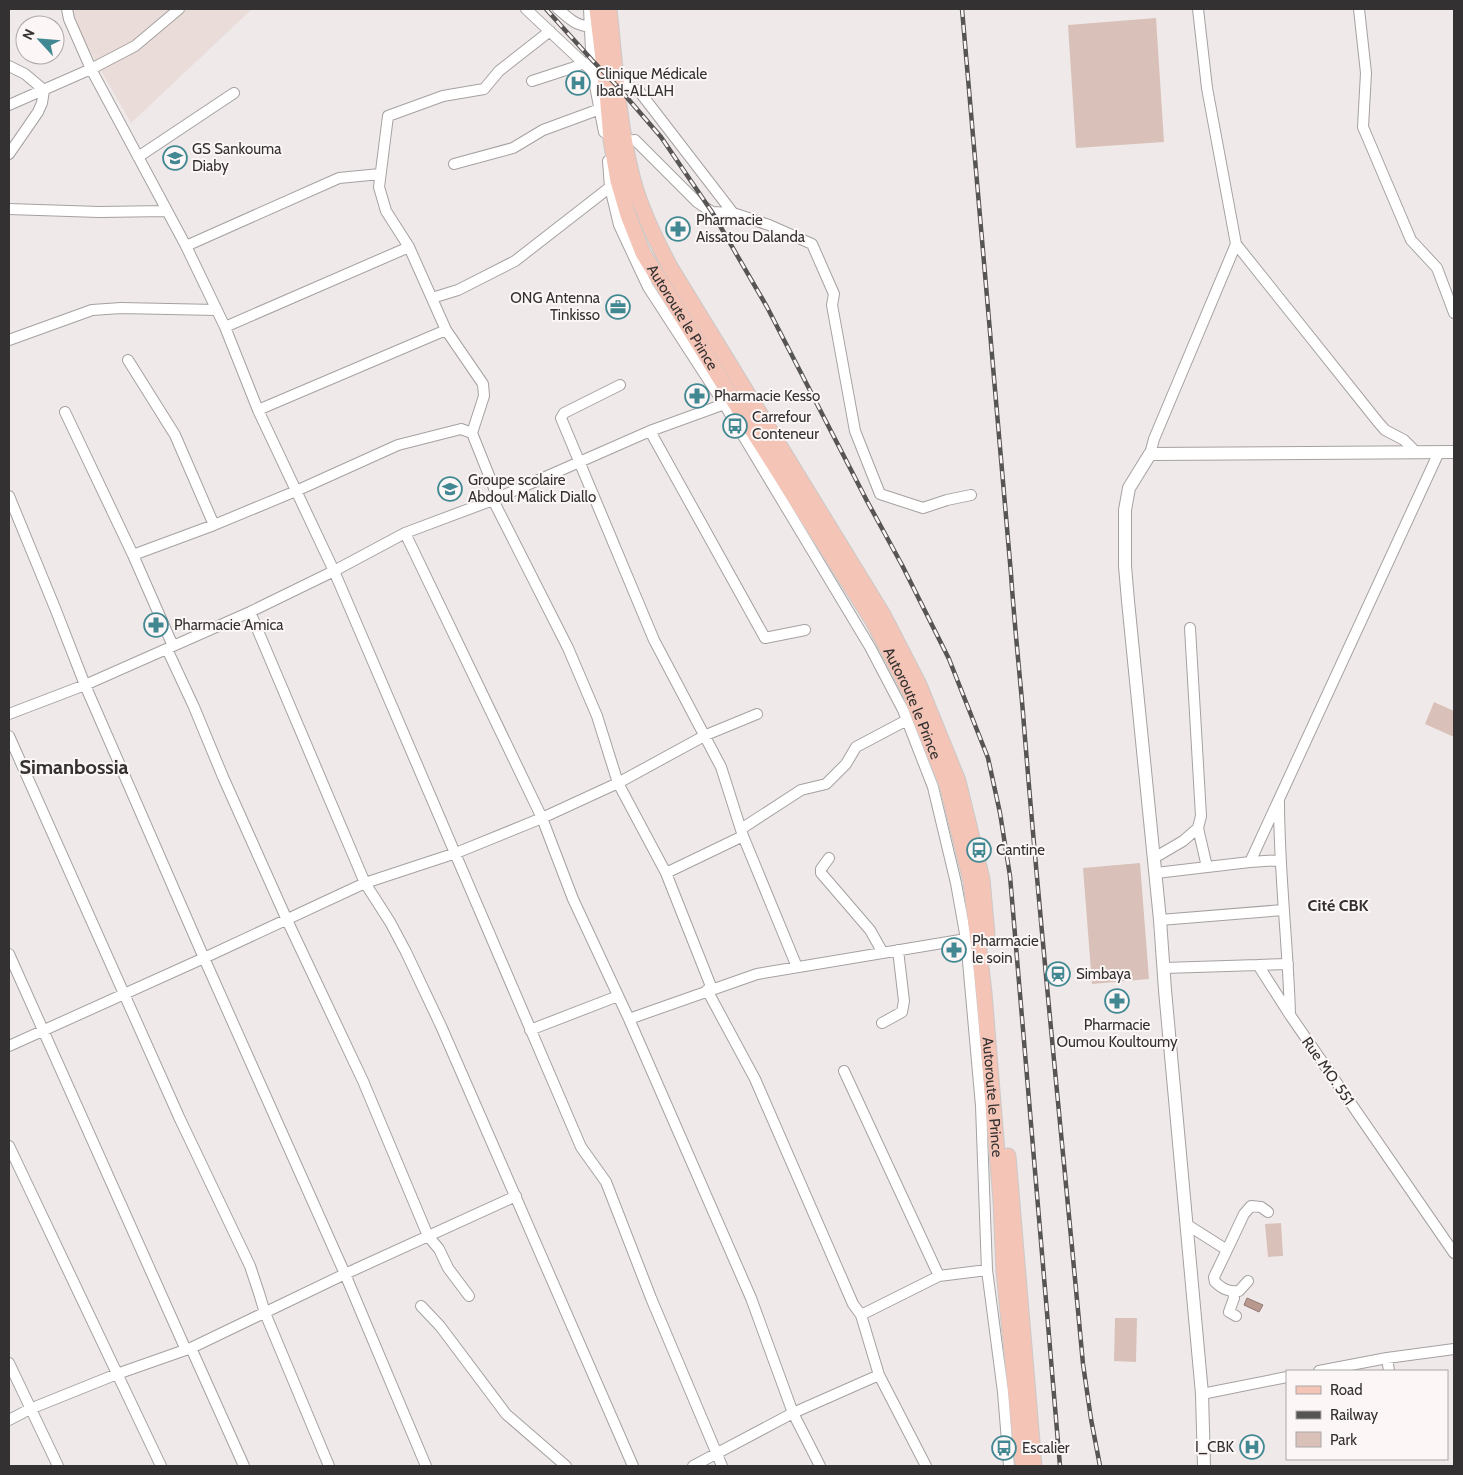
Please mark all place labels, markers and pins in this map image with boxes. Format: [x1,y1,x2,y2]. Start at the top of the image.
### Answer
place label: Clinique Médicale Ibad-ALLAH [596,65,707,100]
hospital icon: Clinique Médicale Ibad-ALLAH [565,70,591,96]
place label: GS Sankouma Diaby [192,140,282,175]
school or university icon: GS Sankouma Diaby [162,145,188,171]
place label: Pharmacie Aissatou Dalanda [696,211,806,246]
pharmacy icon: Pharmacie Aissatou Dalanda [665,216,691,242]
place label: ONG Antenna Tinkisso [510,289,601,324]
office icon: ONG Antenna Tinkisso [605,294,631,320]
pharmacy icon: Pharmacie Kesso [684,383,710,409]
place label: Pharmacie Kesso [714,387,820,405]
place label: Carrefour Conteneur [752,408,819,443]
bus stop icon: Carrefour Conteneur [722,413,748,439]
place label: Groupe scolaire Abdoul Malick Diallo [468,471,596,506]
school or university icon: Groupe scolaire Abdoul Malick Diallo [437,476,463,502]
pharmacy icon: Pharmacie Amica [143,612,169,638]
place label: Pharmacie Amica [174,616,284,634]
bus stop icon: Cantine [966,837,992,863]
place label: Cantine [996,841,1045,859]
place label: Pharmacie le soin [972,932,1039,967]
pharmacy icon: Pharmacie le soin [941,937,967,963]
station icon: Simbaya [1045,961,1071,987]
place label: Simbaya [1076,965,1132,983]
pharmacy icon: Pharmacie Oumou Koultoumy [1104,988,1130,1014]
place label: Pharmacie Oumou Koultoumy [1056,1016,1178,1051]
hospital icon: I_CBK [1239,1434,1265,1460]
bus stop icon: Escalier [991,1435,1017,1461]
place label: I_CBK [1195,1438,1235,1456]
place label: Escalier [1022,1439,1070,1457]

